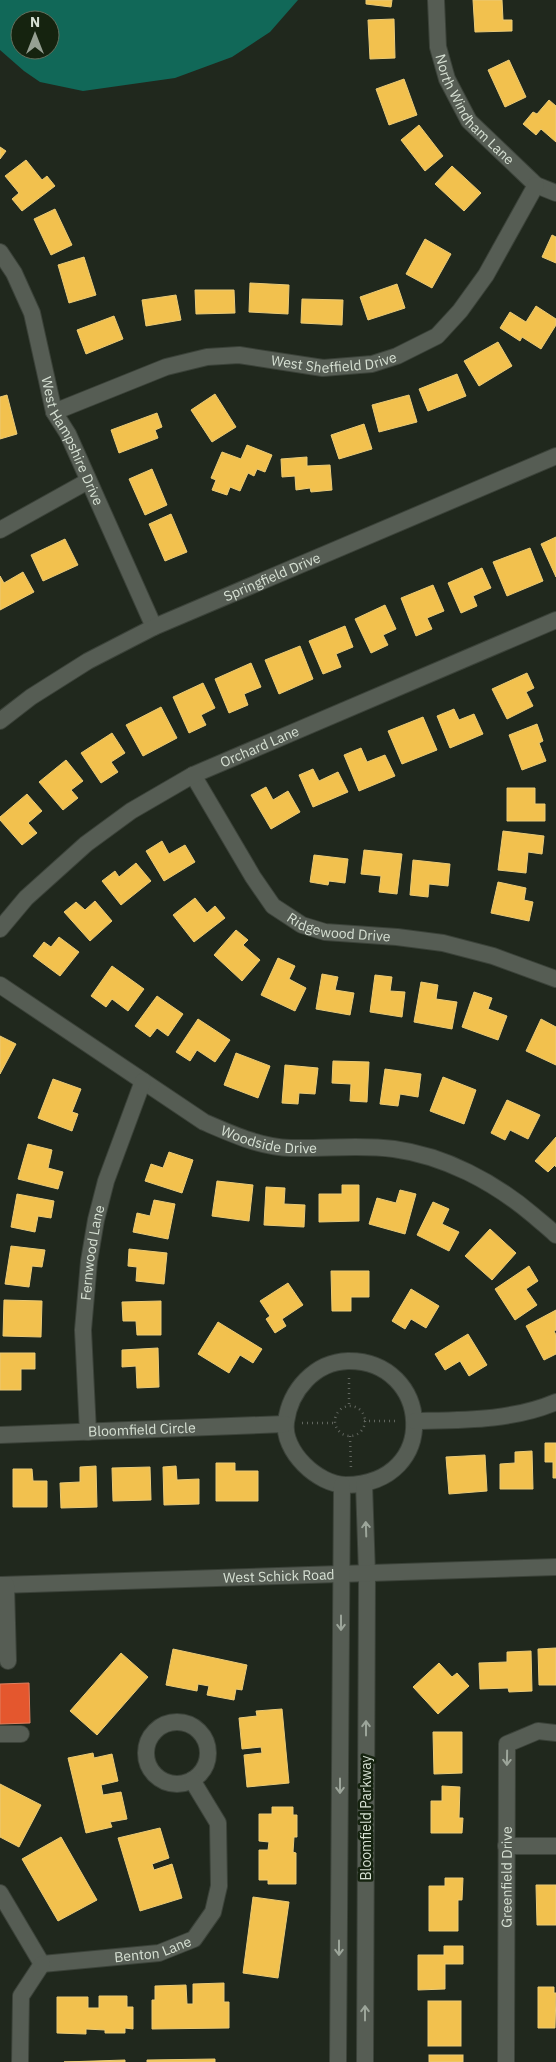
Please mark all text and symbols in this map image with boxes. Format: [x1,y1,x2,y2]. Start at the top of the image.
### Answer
north arrow [10,10,60,60]
text: N [30,13,40,31]
street label: North Windham Lane [431,52,518,169]
street label: West Sheffield Drive [270,348,399,377]
street label: West Hampshire Drive [37,375,108,508]
street label: Springfield Drive [221,548,323,605]
street label: Orchard Lane [217,722,302,771]
street label: Ridgewood Drive [284,909,391,946]
street label: Woodside Drive [218,1121,317,1157]
street label: Fernwood Lane [77,1203,109,1301]
street label: Bloomfield Circle [88,1418,196,1441]
one-way arrow [361,1521,370,1537]
street label: West Schick Road [223,1565,335,1587]
one-way arrow [336,1614,346,1631]
one-way arrow [361,1721,371,1737]
one-way arrow [502,1750,512,1766]
street label: Bloomfield Parkway [357,1755,375,1881]
one-way arrow [335,1777,345,1793]
street label: Greenfield Drive [497,1826,516,1928]
street label: Benton Lane [113,1932,194,1966]
one-way arrow [334,1940,344,1956]
one-way arrow [360,2006,370,2022]

